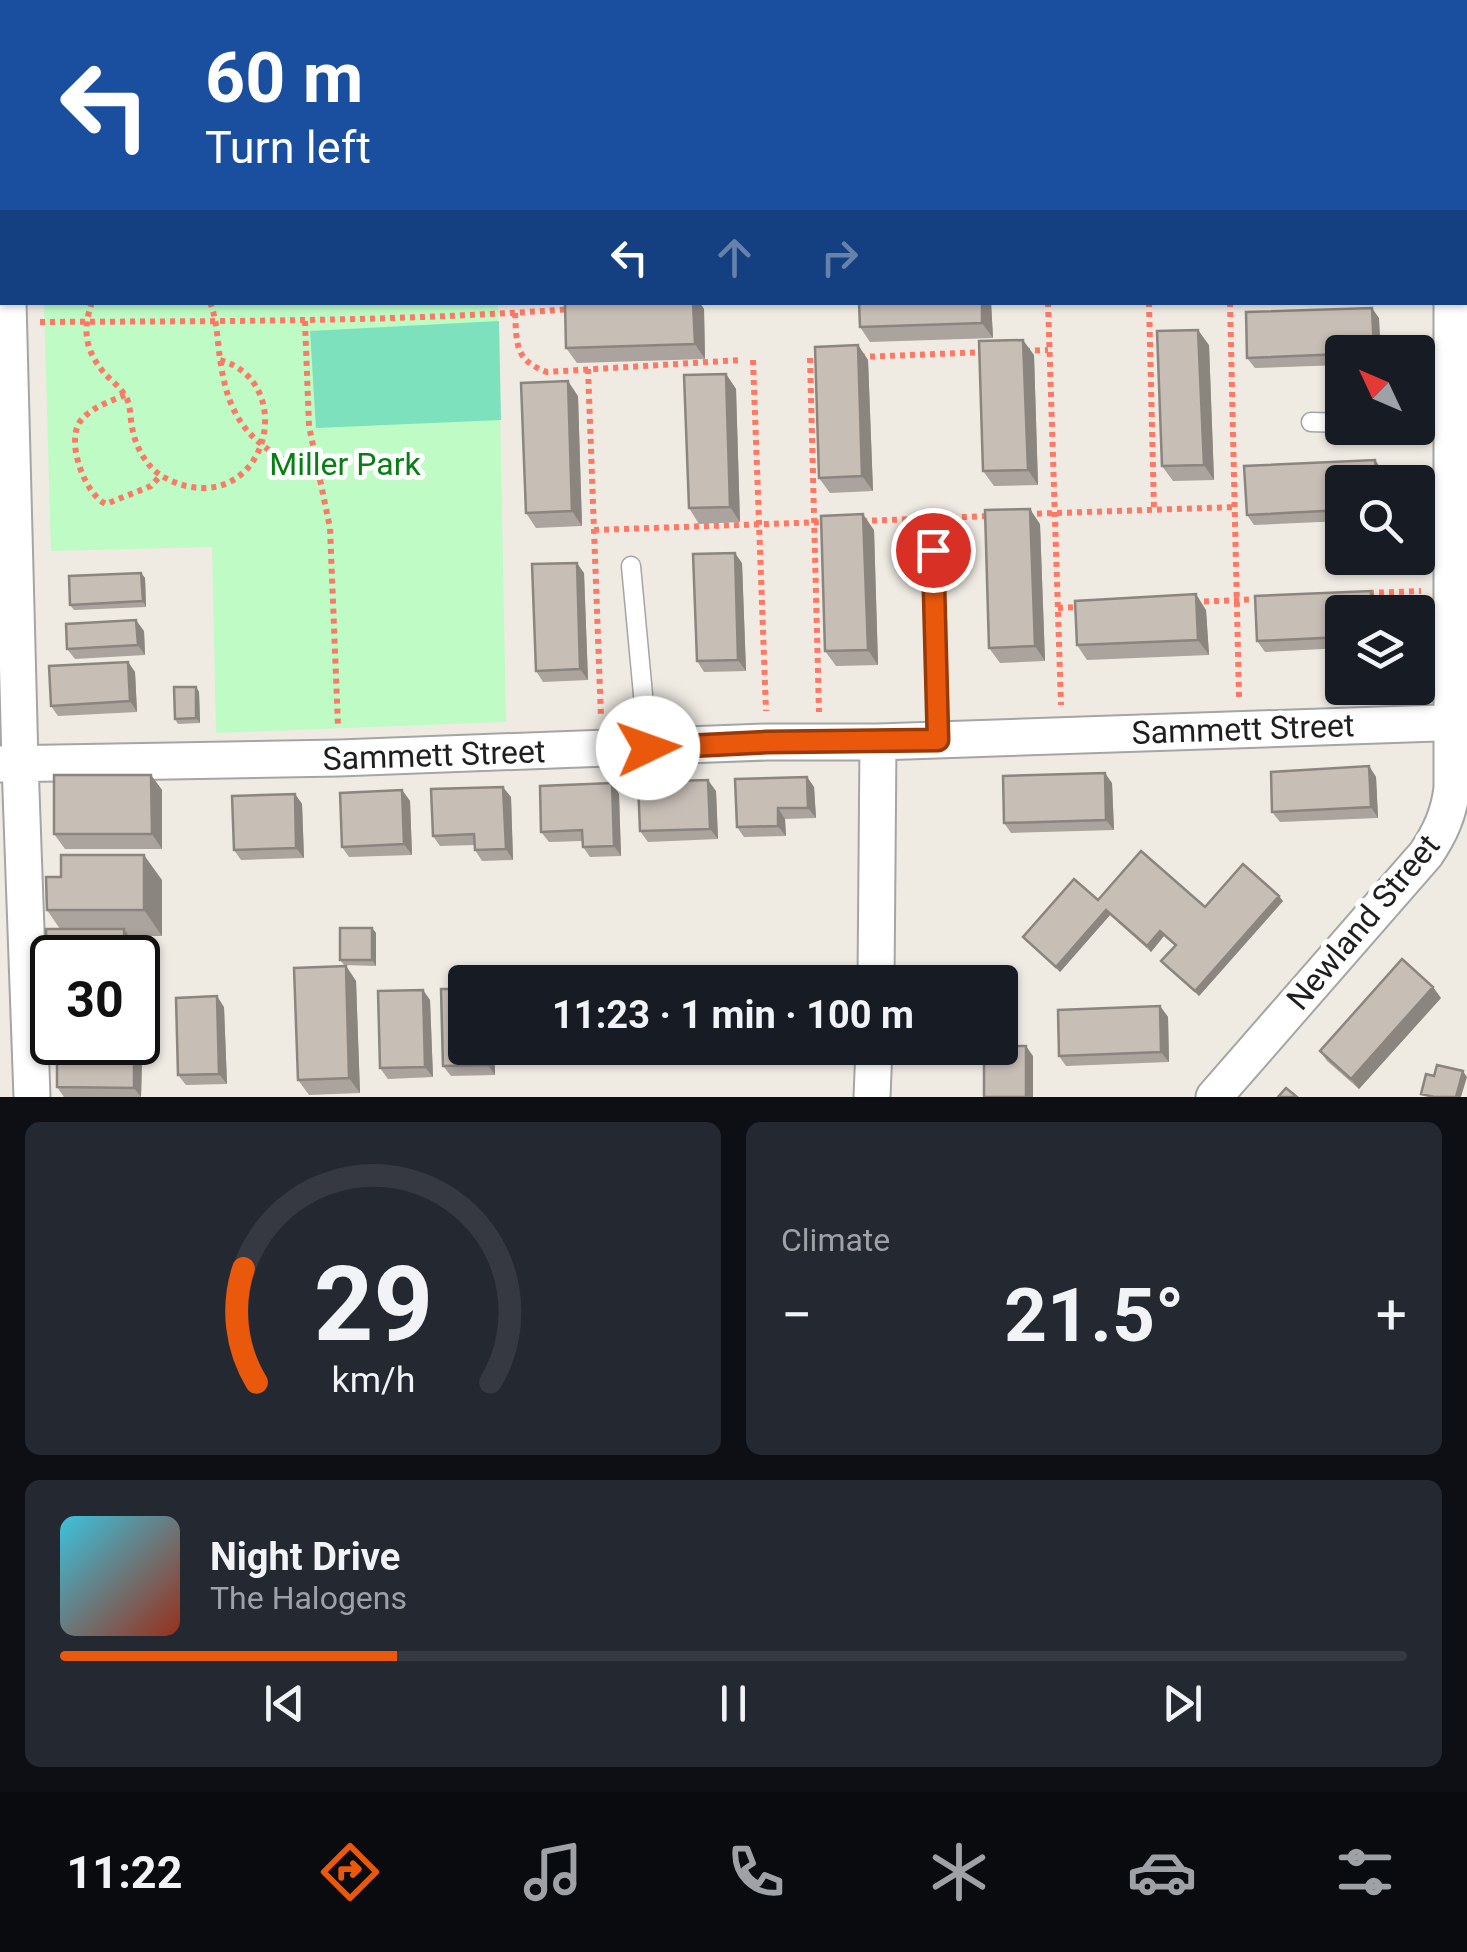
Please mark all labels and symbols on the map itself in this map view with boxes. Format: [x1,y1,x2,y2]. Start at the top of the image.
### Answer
north arrow [1325,335,1435,445]
park label: Miller Park [269,445,422,483]
pin [891,508,976,593]
position arrow [596,696,700,800]
street label: Sammett Street [1131,706,1355,752]
street label: Sammett Street [322,732,546,778]
street label: Newland Street [1279,827,1447,1017]
speed limit sign: 30 [30,935,160,1065]

